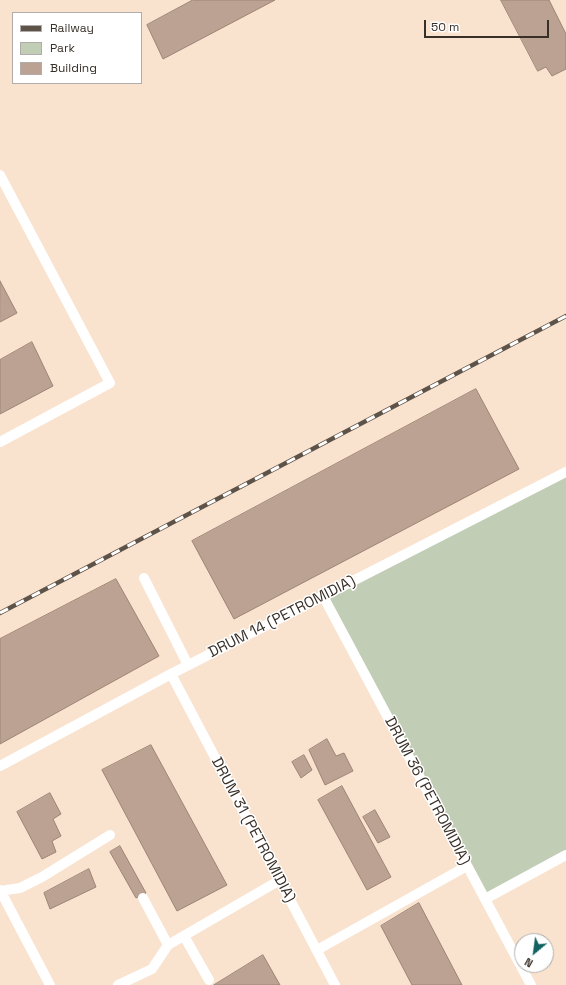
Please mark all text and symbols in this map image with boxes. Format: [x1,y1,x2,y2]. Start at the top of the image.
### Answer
legend [12,12,142,84]
scale bar [426,12,551,38]
text: 50 m [431,19,459,35]
text: Railway [50,20,94,36]
text: Park [50,40,75,56]
text: Building [50,60,97,76]
street label: DRUM 14 (PETROMIDIA) [206,572,358,662]
street label: DRUM 36 (PETROMIDIA) [380,714,474,868]
street label: DRUM 31 (PETROMIDIA) [207,754,299,906]
north arrow [514,933,554,973]
text: N [522,955,535,971]

